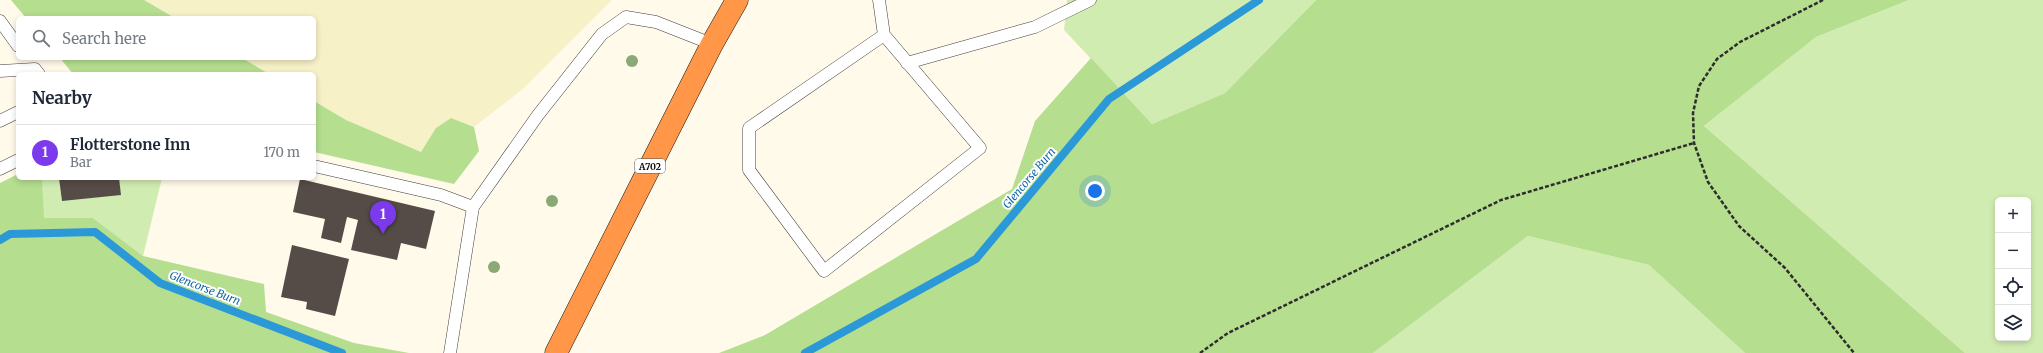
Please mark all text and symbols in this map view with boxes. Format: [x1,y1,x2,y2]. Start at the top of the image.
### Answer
search box [16,16,316,60]
icon: search [30,27,52,49]
text: Search here [62,29,146,48]
text: Nearby [32,87,92,109]
text: Flotterstone Inn [70,135,190,154]
text: 1 [42,144,48,161]
text: 170 m [263,144,300,161]
water label: Glencorse Burn [1000,145,1059,211]
text: Bar [70,154,92,171]
road number: A702 [635,159,665,173]
your location [1085,181,1105,201]
map controls [1995,197,2031,341]
button: + [1995,197,2031,233]
pin: 1 [370,201,396,234]
button: − [1995,233,2031,269]
water label: Glencorse Burn [168,268,243,308]
button: locate [1995,269,2031,305]
button: layers [1995,305,2031,341]

